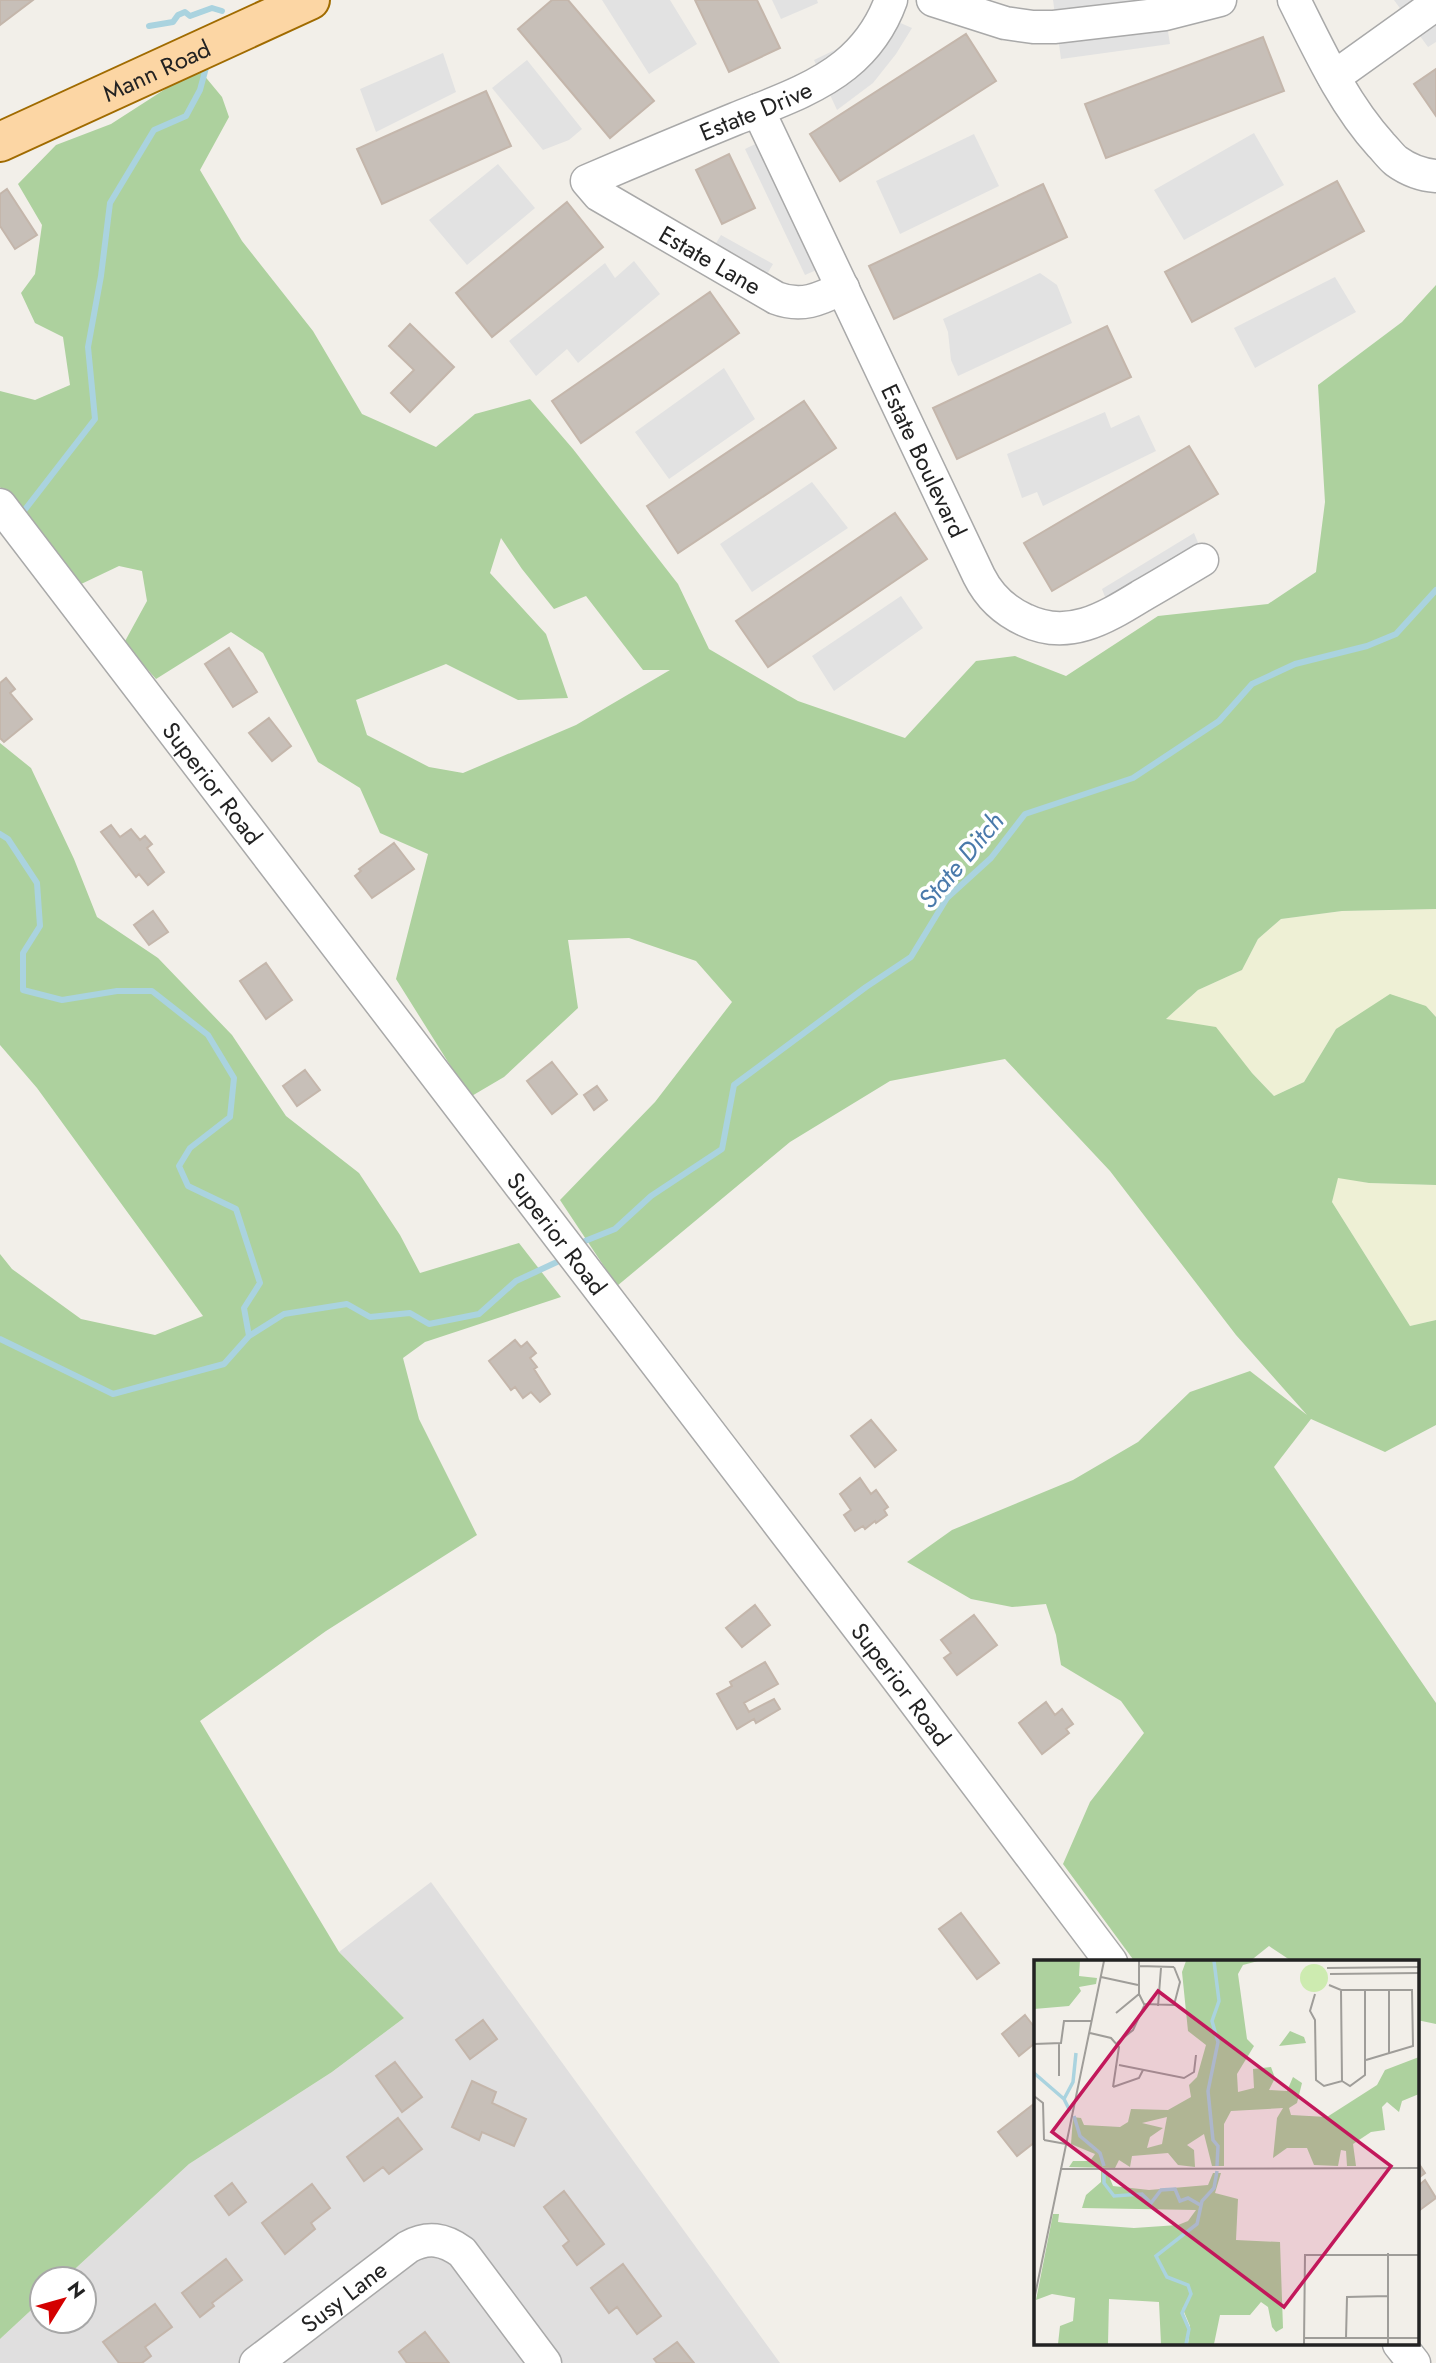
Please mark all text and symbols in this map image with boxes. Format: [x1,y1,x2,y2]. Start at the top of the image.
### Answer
street label: Mann Road [97,30,216,110]
street label: Estate Drive [694,72,818,149]
street label: Estate Lane [652,217,768,303]
street label: Estate Boulevard [873,378,976,543]
street label: Superior Road [154,714,271,852]
water label: State Ditch [909,803,1013,917]
street label: Superior Road [499,1165,616,1302]
street label: Superior Road [843,1615,960,1753]
inset map [1034,1960,1418,2346]
street label: Susy Lane [293,2252,394,2341]
north arrow [28,2265,98,2335]
text: N [61,2276,92,2304]

